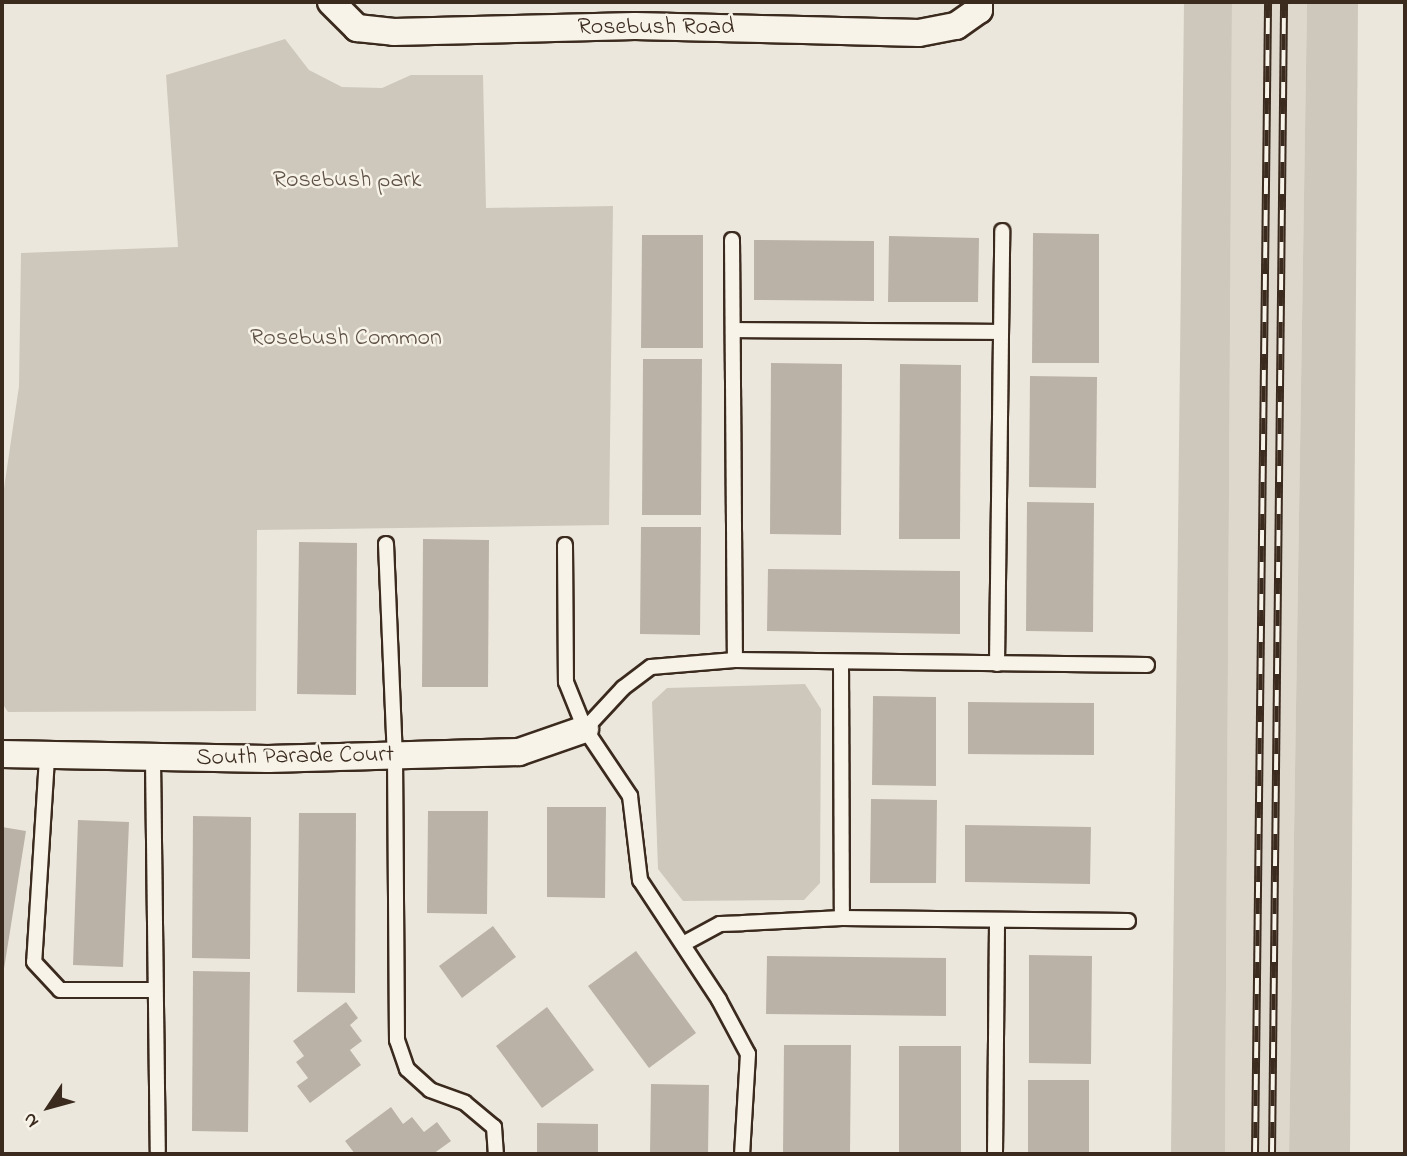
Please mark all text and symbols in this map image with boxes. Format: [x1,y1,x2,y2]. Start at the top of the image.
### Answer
street label: Rosebush Road [578,14,734,42]
park label: Rosebush park [273,167,421,195]
park label: Rosebush Common [250,325,442,353]
street label: South Parade Court [196,741,394,773]
north arrow [14,1072,84,1142]
text: N [17,1107,46,1133]

